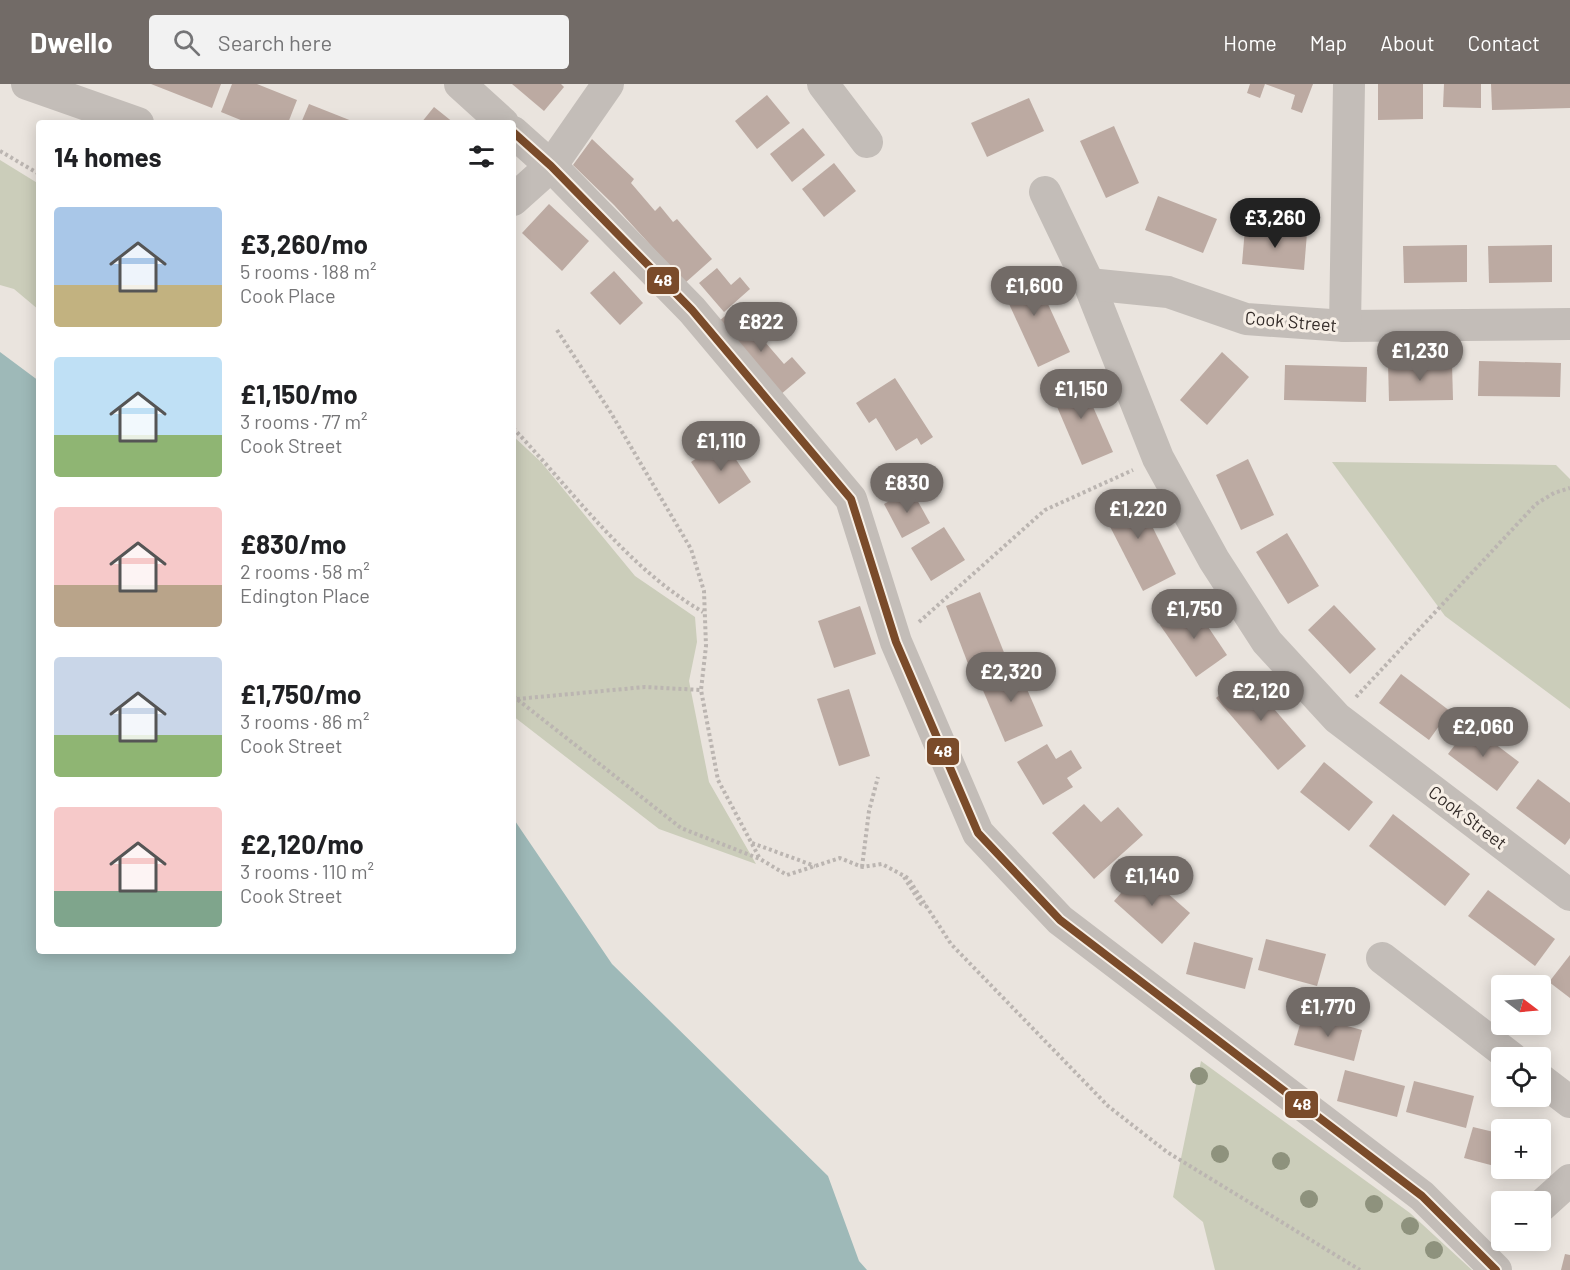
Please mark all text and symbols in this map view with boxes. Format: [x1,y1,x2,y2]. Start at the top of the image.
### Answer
search box [149,15,569,69]
text: Dwello [30,25,113,59]
icon: search [170,26,203,59]
text: Search here [218,29,332,55]
text: Home [1223,30,1277,55]
text: Map [1310,30,1347,55]
text: About [1380,30,1435,55]
text: Contact [1468,30,1540,55]
icon: filters [465,140,498,173]
text: 14 homes [54,141,161,172]
pin: £3,260 [1226,198,1324,249]
text: £3,260 [1244,205,1306,229]
text: £3,260/mo [240,228,368,259]
icon: home [102,231,174,303]
text: 5 rooms · 188 m² [240,259,377,283]
line badge: 48 [646,266,680,295]
pin: £1,600 [985,266,1083,317]
text: 48 [654,270,673,289]
text: £1,600 [1005,273,1063,297]
text: Cook Place [240,283,336,307]
pin: £822 [725,302,797,353]
street label: Cook Street [1244,306,1338,336]
text: £822 [738,309,784,333]
pin: £1,230 [1371,331,1469,382]
text: £1,230 [1391,338,1449,362]
pin: £1,150 [1032,369,1130,420]
text: £1,150 [1054,376,1108,400]
text: £1,150/mo [240,378,358,409]
icon: home [102,381,174,453]
text: 3 rooms · 77 m² [240,409,368,433]
pin: £1,110 [672,421,770,472]
text: £1,110 [696,428,746,452]
text: Cook Street [240,433,343,457]
pin: £830 [871,463,943,514]
text: £830 [884,470,930,494]
pin: £1,220 [1089,489,1187,540]
text: £1,220 [1109,496,1167,520]
text: £830/mo [240,528,347,559]
icon: home [102,531,174,603]
text: 2 rooms · 58 m² [240,559,370,583]
text: Edington Place [240,583,370,607]
pin: £1,750 [1145,589,1243,640]
text: £1,750 [1166,596,1222,620]
pin: £2,320 [962,652,1060,703]
text: £2,320 [980,659,1042,683]
pin: £2,120 [1212,671,1310,722]
text: £1,750/mo [240,678,361,709]
text: £2,120 [1232,678,1290,702]
icon: home [102,681,174,753]
pin: £2,060 [1434,707,1532,758]
text: 3 rooms · 86 m² [240,709,369,733]
text: £2,060 [1452,714,1514,738]
text: Cook Street [240,733,343,757]
line badge: 48 [926,737,960,766]
text: 48 [934,741,953,760]
street label: Cook Street [1425,780,1511,854]
text: £2,120/mo [240,828,364,859]
icon: home [102,831,174,903]
pin: £1,140 [1103,856,1201,907]
text: 3 rooms · 110 m² [240,859,374,883]
text: £1,140 [1124,863,1180,887]
text: Cook Street [240,883,343,907]
north arrow [1491,975,1551,1035]
map controls [1491,975,1551,1251]
pin: £1,770 [1279,987,1377,1038]
text: £1,770 [1300,994,1356,1018]
button: locate [1491,1047,1551,1107]
line badge: 48 [1284,1090,1319,1119]
text: 48 [1293,1094,1312,1113]
button: + [1491,1119,1551,1179]
button: − [1491,1191,1551,1251]

